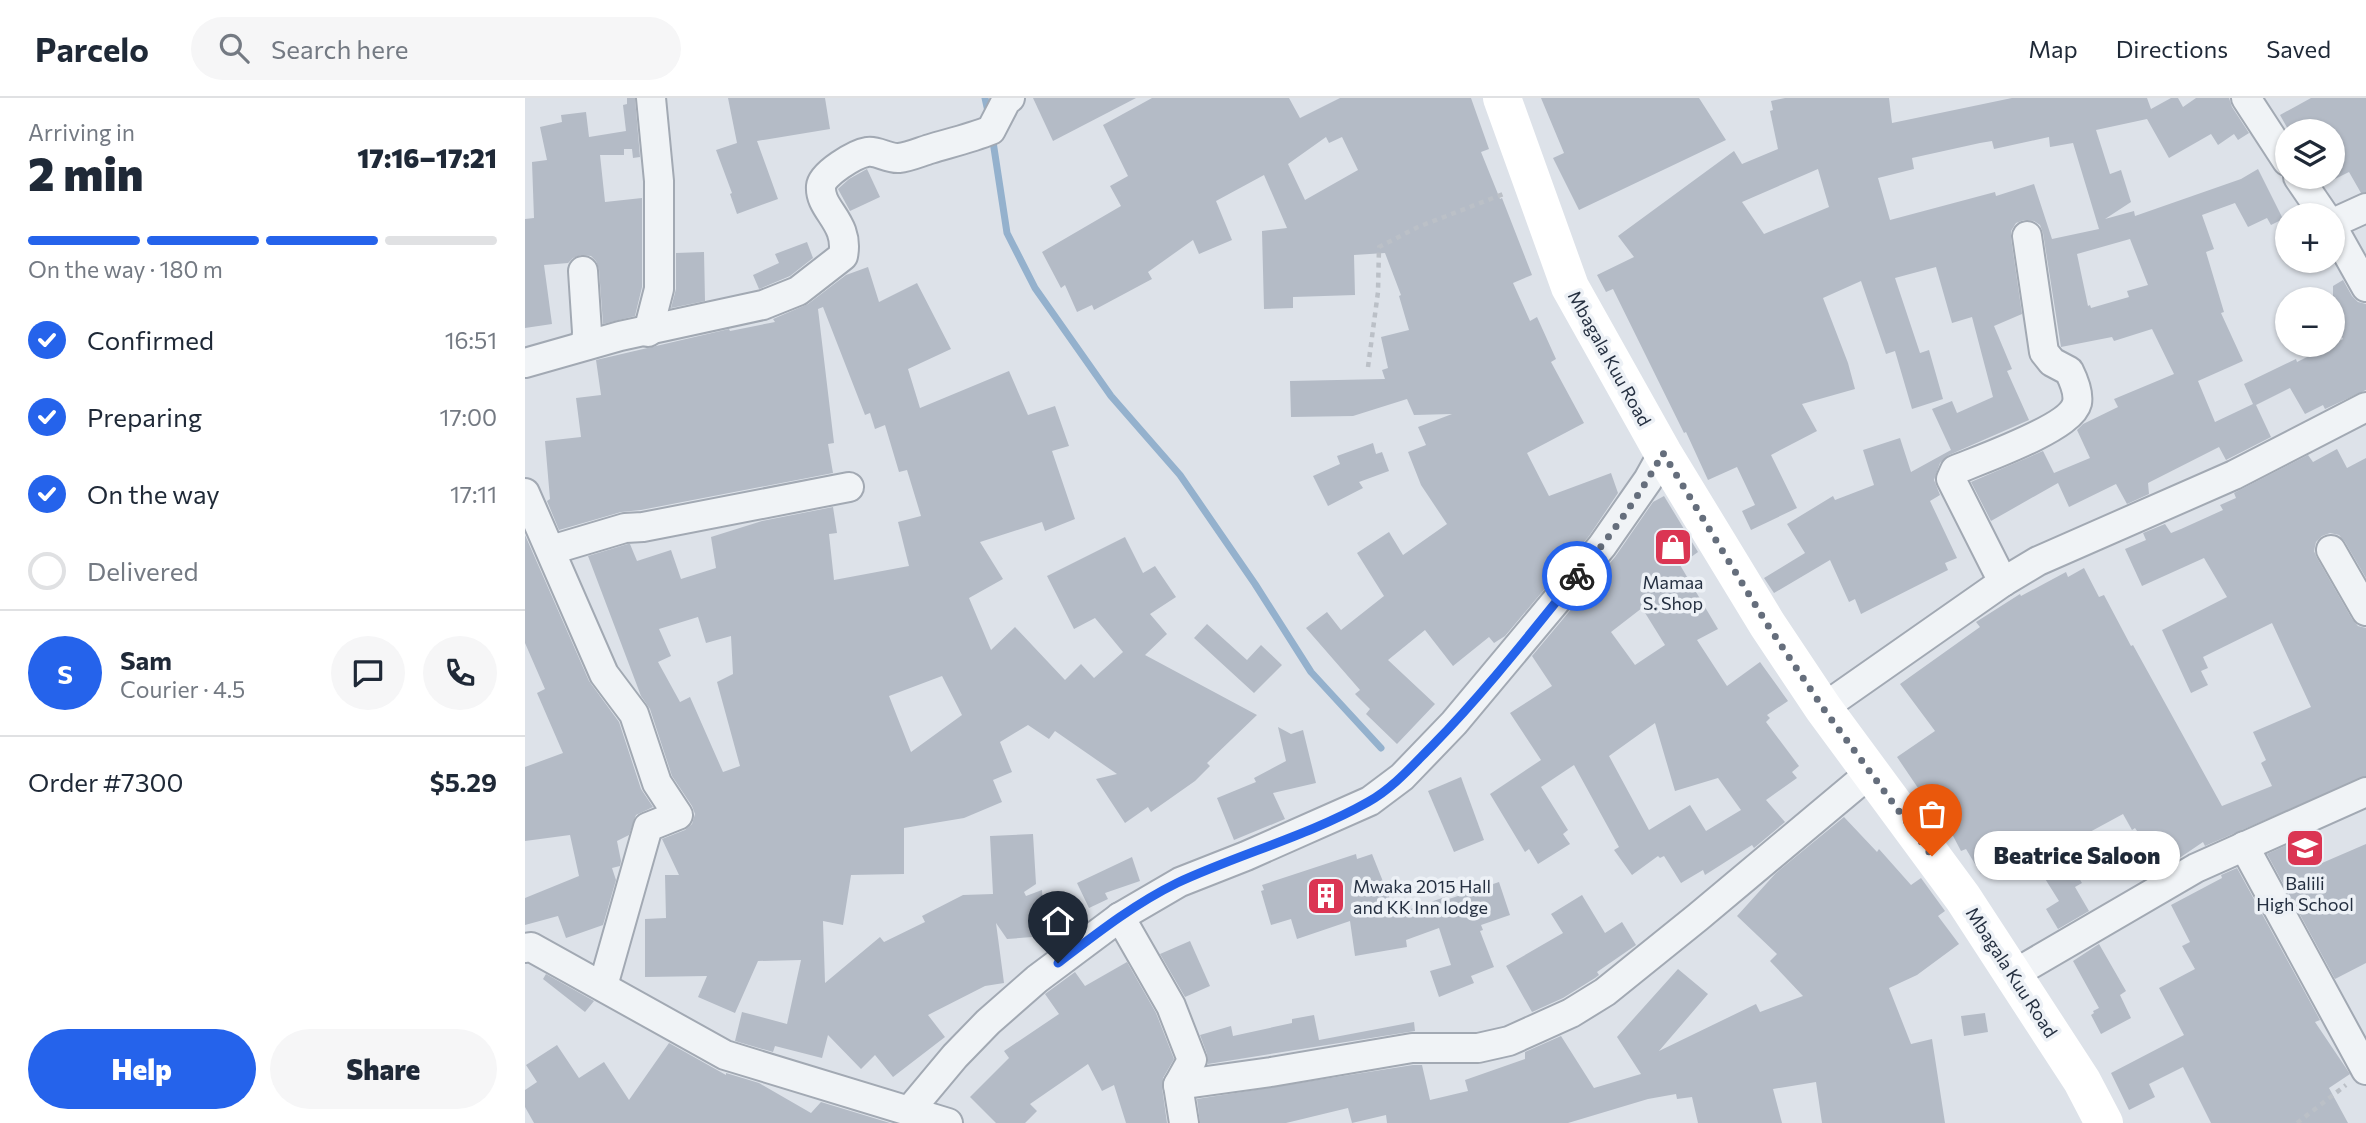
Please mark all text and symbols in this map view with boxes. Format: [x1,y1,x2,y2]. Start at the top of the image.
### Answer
search box [191,17,681,80]
text: Parcelo [35,28,149,69]
icon: search [215,29,253,67]
text: Search here [271,33,409,64]
text: Map [2028,34,2078,63]
text: Directions [2116,34,2228,63]
text: Saved [2266,34,2331,63]
text: Arriving in [28,118,135,146]
map controls [2275,119,2345,357]
button: layers [2275,119,2345,189]
text: 17:16–17:21 [357,142,497,173]
text: 2 min [28,144,144,200]
button: + [2275,203,2345,273]
text: On the way · 180 m [28,255,223,283]
street label: Mbagala Kuu Road [1564,287,1656,429]
button: − [2275,287,2345,357]
icon: check [28,321,66,359]
text: Confirmed [87,324,214,355]
text: 16:51 [445,326,497,354]
icon: check [28,398,66,436]
text: Preparing [87,401,202,432]
text: 17:00 [440,403,497,431]
icon: check [28,475,66,513]
text: On the way [87,478,220,509]
text: 17:11 [450,480,497,508]
shop icon: Mamaa S. Shop [1652,526,1694,568]
courier [1542,541,1612,611]
text: Delivered [87,555,198,586]
icon: bike [1558,557,1596,595]
place label: Mamaa S. Shop [1642,571,1704,614]
button: chat [331,636,405,710]
button: phone [423,636,497,710]
text: Sam [120,644,172,675]
text: S [57,658,73,689]
text: Courier · 4.5 [120,675,245,703]
text: Order #7300 [28,766,184,797]
text: $5.29 [430,766,497,797]
pin [1902,784,1962,856]
icon: bag [1913,795,1951,833]
school or university icon: Balili High School [2284,827,2326,869]
callout: Beatrice Saloon [1974,832,2181,880]
text: Beatrice Saloon [1994,841,2160,869]
place label: Balili High School [2256,872,2354,915]
building icon: Mwaka 2015 Hall and KK Inn lodge [1305,875,1347,917]
place label: Mwaka 2015 Hall and KK Inn lodge [1353,875,1491,918]
pin [1028,891,1088,963]
icon: home [1039,902,1077,940]
street label: Mbagala Kuu Road [1962,903,2062,1041]
button: Help [28,1029,256,1109]
button: Share [270,1029,497,1109]

